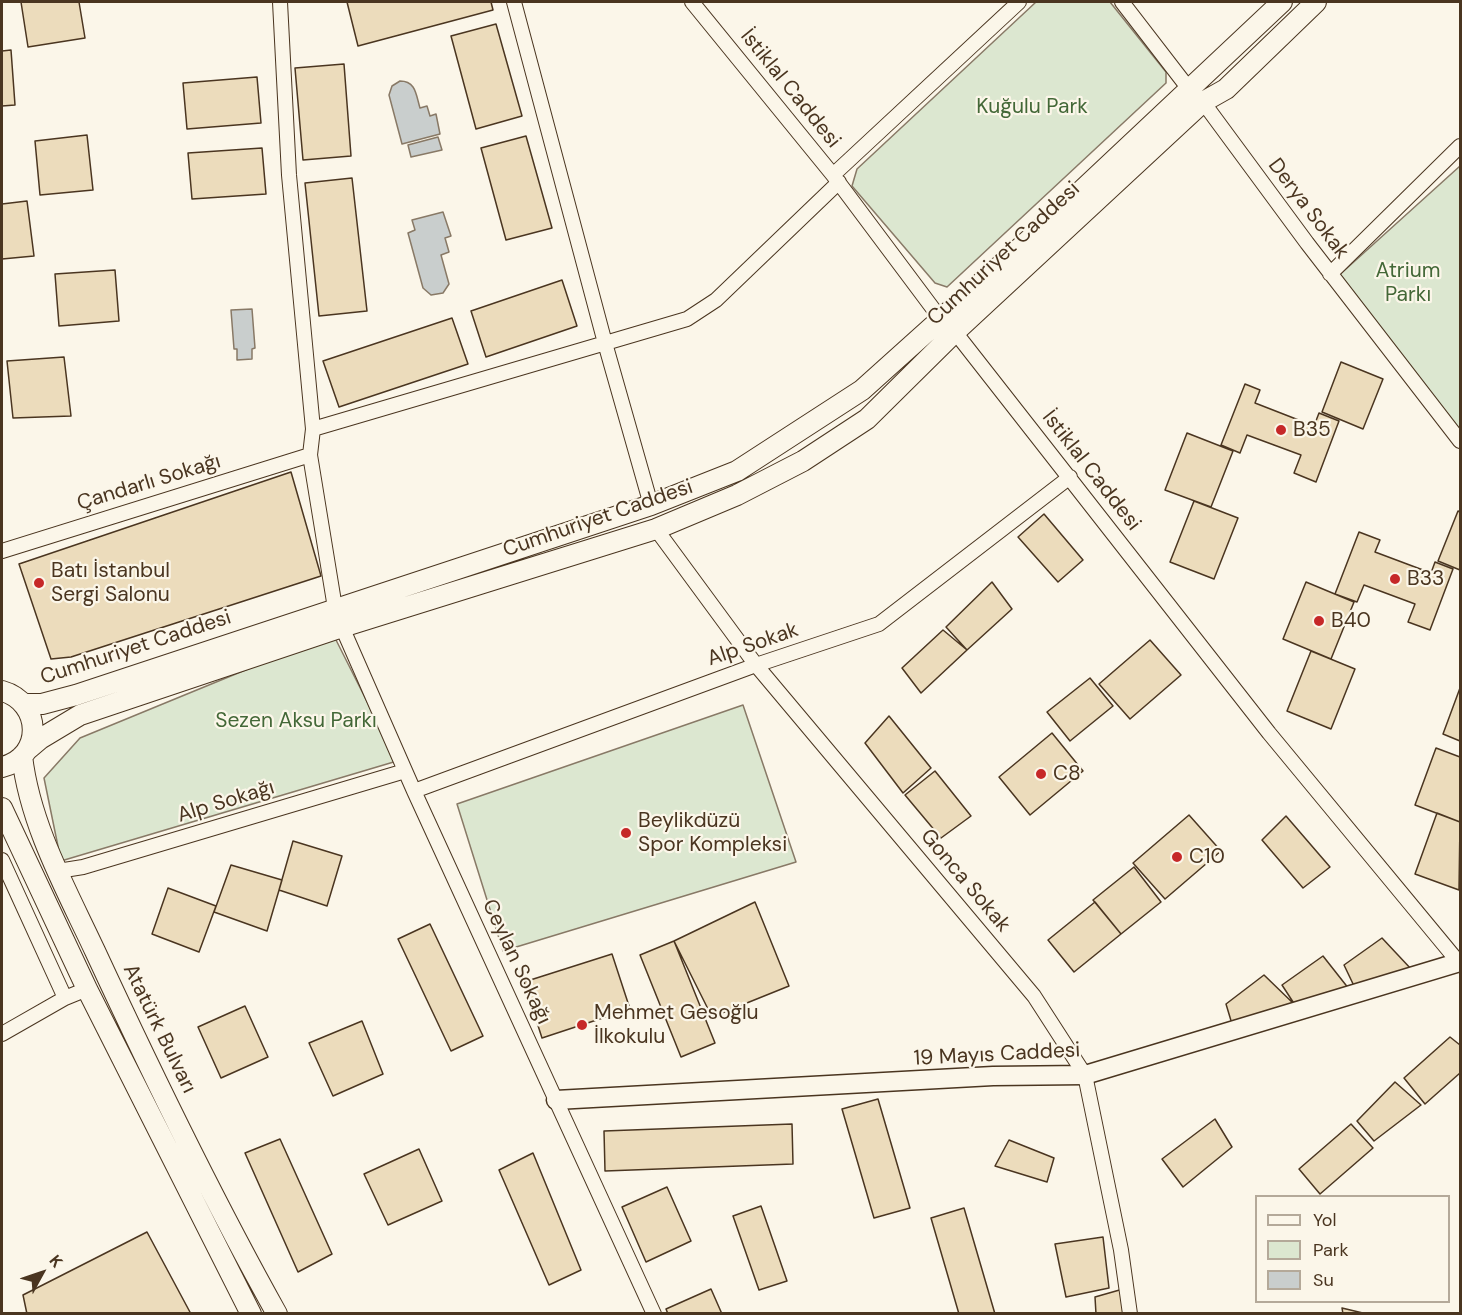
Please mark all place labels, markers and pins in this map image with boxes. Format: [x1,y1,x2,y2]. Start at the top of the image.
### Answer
place label: B35 [1293,417,1331,443]
marker: B35 [1274,423,1288,437]
place label: Batı İstanbul Sergi Salonu [51,558,170,608]
place label: B33 [1407,566,1444,592]
marker: B33 [1388,572,1402,586]
marker: Batı İstanbul Sergi Salonu [32,576,46,590]
place label: B40 [1331,608,1371,634]
marker: B40 [1312,614,1326,628]
place label: C8 [1053,761,1081,787]
marker: C8 [1034,767,1048,781]
place label: Beylikdüzü Spor Kompleksi [638,808,787,858]
marker: Beylikdüzü Spor Kompleksi [619,826,633,840]
place label: C10 [1189,844,1225,870]
marker: C10 [1170,850,1184,864]
place label: Mehmet Gesoğlu İlkokulu [594,1000,759,1050]
marker: Mehmet Gesoğlu İlkokulu [575,1018,589,1032]

